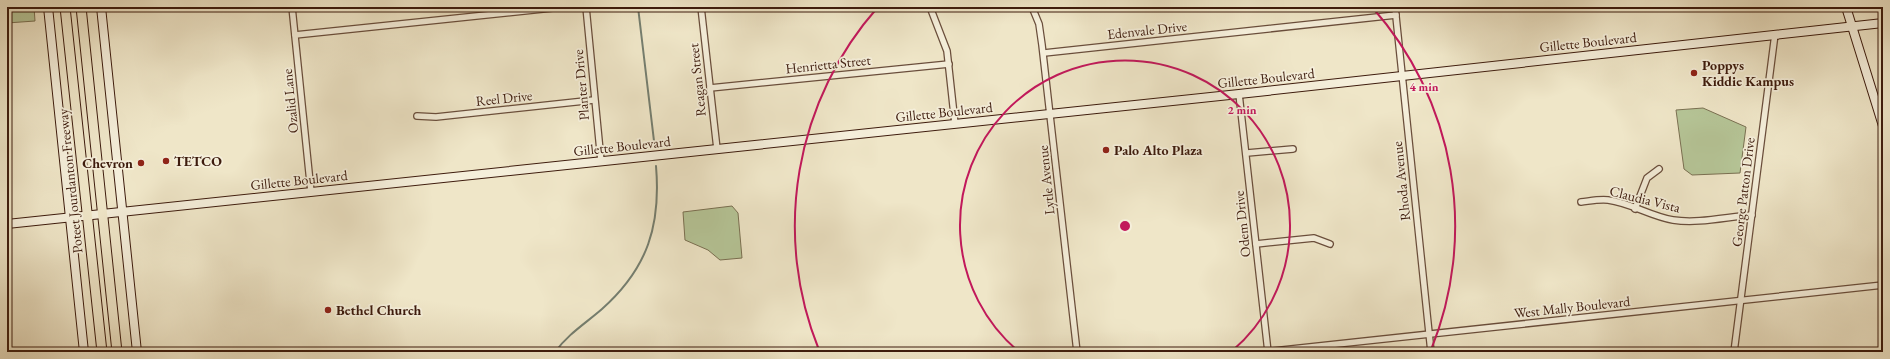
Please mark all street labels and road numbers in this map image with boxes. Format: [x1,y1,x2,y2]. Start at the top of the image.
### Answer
street label: Edenvale Drive [1106,17,1188,43]
street label: Gillette Boulevard [1539,28,1638,56]
street label: Reagan Street [684,42,710,118]
street label: Planter Drive [569,48,593,121]
street label: Henrietta Street [784,51,872,77]
street label: Gillette Boulevard [1217,64,1316,92]
street label: Ozalid Lane [278,67,302,134]
street label: Reel Drive [475,86,534,110]
street label: Gillette Boulevard [895,98,994,126]
street label: Poteet Jourdanton Freeway [53,107,87,254]
street label: Gillette Boulevard [573,132,672,160]
street label: George Patton Drive [1727,136,1759,248]
street label: Rhoda Avenue [1388,140,1414,222]
street label: Lytle Avenue [1033,144,1059,216]
street label: Gillette Boulevard [250,166,349,194]
street label: Claudia Vista [1608,182,1683,217]
street label: Odem Drive [1230,189,1254,258]
street label: West Mally Boulevard [1513,292,1632,322]

